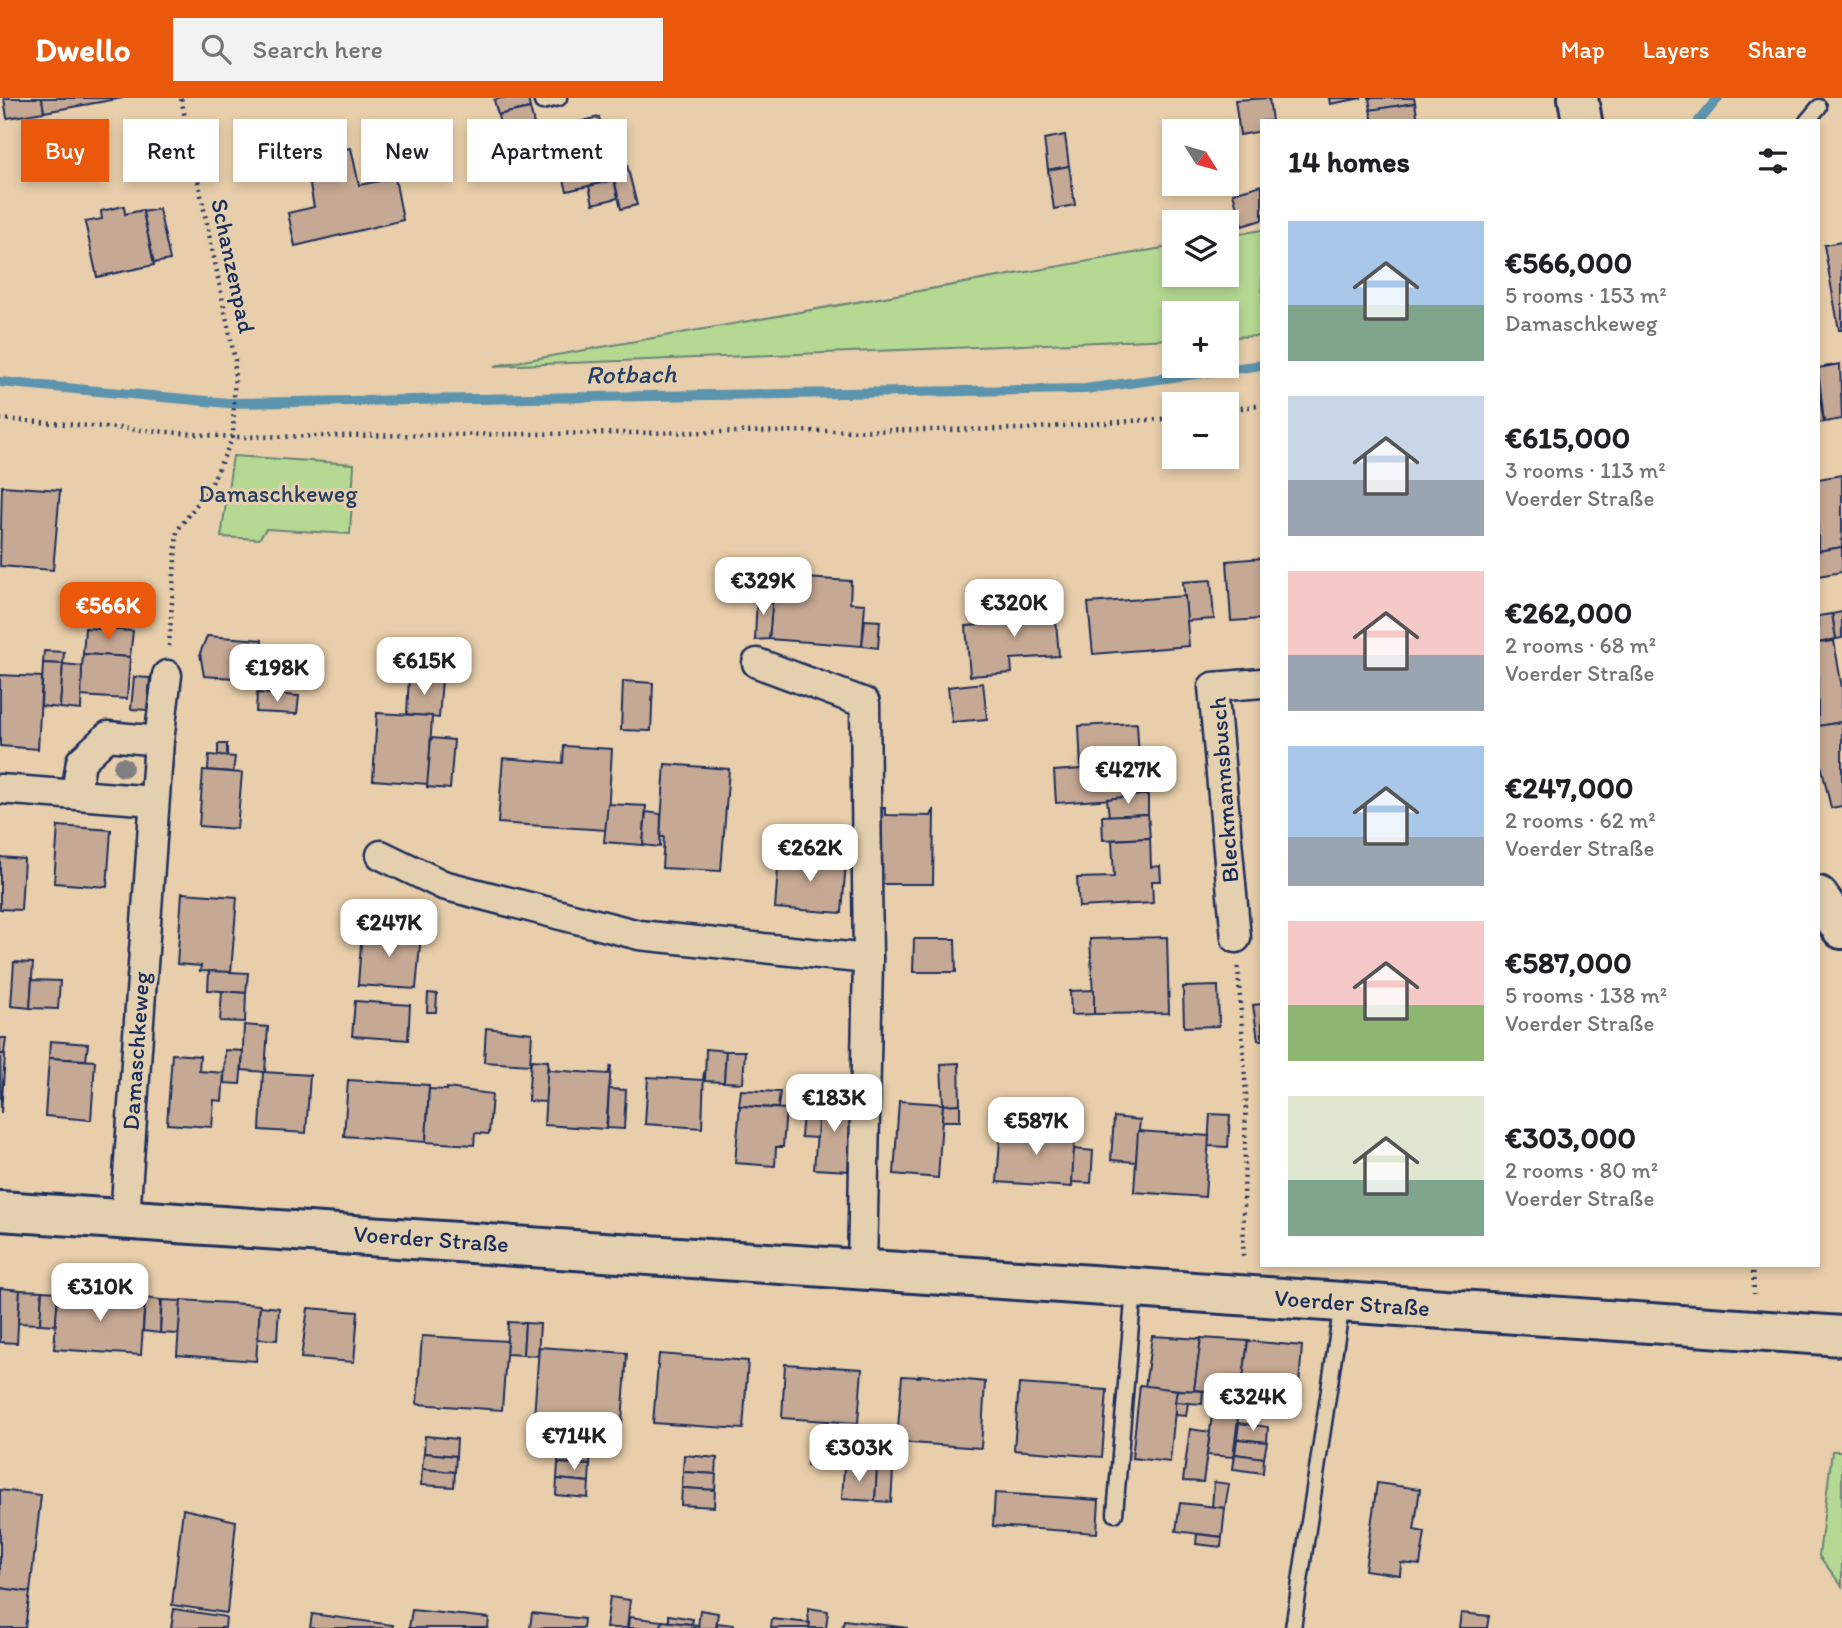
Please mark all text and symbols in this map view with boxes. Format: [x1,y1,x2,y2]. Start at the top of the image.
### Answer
search box [173,18,663,81]
text: Dwello [35,30,131,69]
icon: search [197,30,235,68]
text: Search here [253,33,383,65]
text: Map [1561,35,1605,64]
text: Layers [1643,35,1710,64]
text: Share [1748,35,1807,64]
chip: Buy [21,119,109,182]
chip: Rent [123,119,219,182]
chip: Filters [233,119,347,182]
chip: New [361,119,453,182]
chip: Apartment [467,119,627,182]
north arrow [1162,119,1239,196]
map controls [1162,119,1239,469]
icon: filters [1754,142,1792,180]
text: 14 homes [1288,143,1410,180]
street label: Schanzenpad [205,196,262,336]
button: layers [1162,210,1239,287]
text: €566,000 [1505,244,1632,281]
icon: home [1344,249,1428,333]
text: 5 rooms · 153 m² [1505,281,1667,309]
button: + [1162,301,1239,378]
text: Damaschkeweg [1505,309,1658,337]
water label: Rotbach [585,357,678,391]
button: − [1162,392,1239,469]
text: €615,000 [1505,419,1630,456]
icon: home [1344,424,1428,508]
text: 3 rooms · 113 m² [1505,456,1666,484]
park label: Damaschkeweg [198,479,358,508]
text: Voerder Straße [1505,484,1654,512]
pin: €329K [714,558,812,617]
text: €329K [731,566,795,594]
pin: €320K [965,580,1063,639]
pin: €566K [59,582,157,642]
text: €320K [981,588,1047,616]
text: €566K [76,591,140,619]
text: €262,000 [1505,594,1632,631]
icon: home [1344,599,1428,683]
text: 2 rooms · 68 m² [1505,631,1656,659]
pin: €615K [375,638,473,697]
pin: €198K [228,644,326,704]
text: €615K [393,646,455,674]
text: €198K [245,653,309,681]
text: Voerder Straße [1505,659,1654,687]
street label: Bleckmannsbusch [1203,696,1244,884]
pin: €427K [1079,746,1177,806]
text: €427K [1095,755,1161,783]
text: €247,000 [1505,769,1633,806]
icon: home [1344,774,1428,858]
text: 2 rooms · 62 m² [1505,806,1656,834]
pin: €262K [761,824,859,884]
text: €262K [778,833,842,861]
text: Voerder Straße [1505,834,1654,862]
pin: €247K [340,900,438,959]
text: €247K [356,908,422,936]
text: €587,000 [1505,944,1632,981]
icon: home [1344,949,1428,1033]
street label: Damaschkeweg [115,970,156,1131]
text: 5 rooms · 138 m² [1505,981,1667,1009]
text: Voerder Straße [1505,1009,1654,1037]
pin: €183K [785,1074,883,1134]
text: €183K [802,1083,866,1111]
pin: €587K [987,1098,1085,1157]
text: €587K [1004,1106,1068,1134]
text: €303,000 [1505,1119,1636,1156]
icon: home [1344,1124,1428,1208]
text: 2 rooms · 80 m² [1505,1156,1658,1184]
text: Voerder Straße [1505,1184,1654,1212]
street label: Voerder Straße [352,1219,510,1258]
pin: €310K [51,1264,149,1323]
text: €310K [67,1272,133,1300]
street label: Voerder Straße [1273,1283,1431,1322]
pin: €324K [1204,1374,1302,1433]
text: €324K [1220,1382,1286,1410]
pin: €714K [525,1412,623,1472]
text: €714K [542,1421,606,1449]
pin: €303K [810,1424,908,1484]
text: €303K [825,1433,893,1461]

